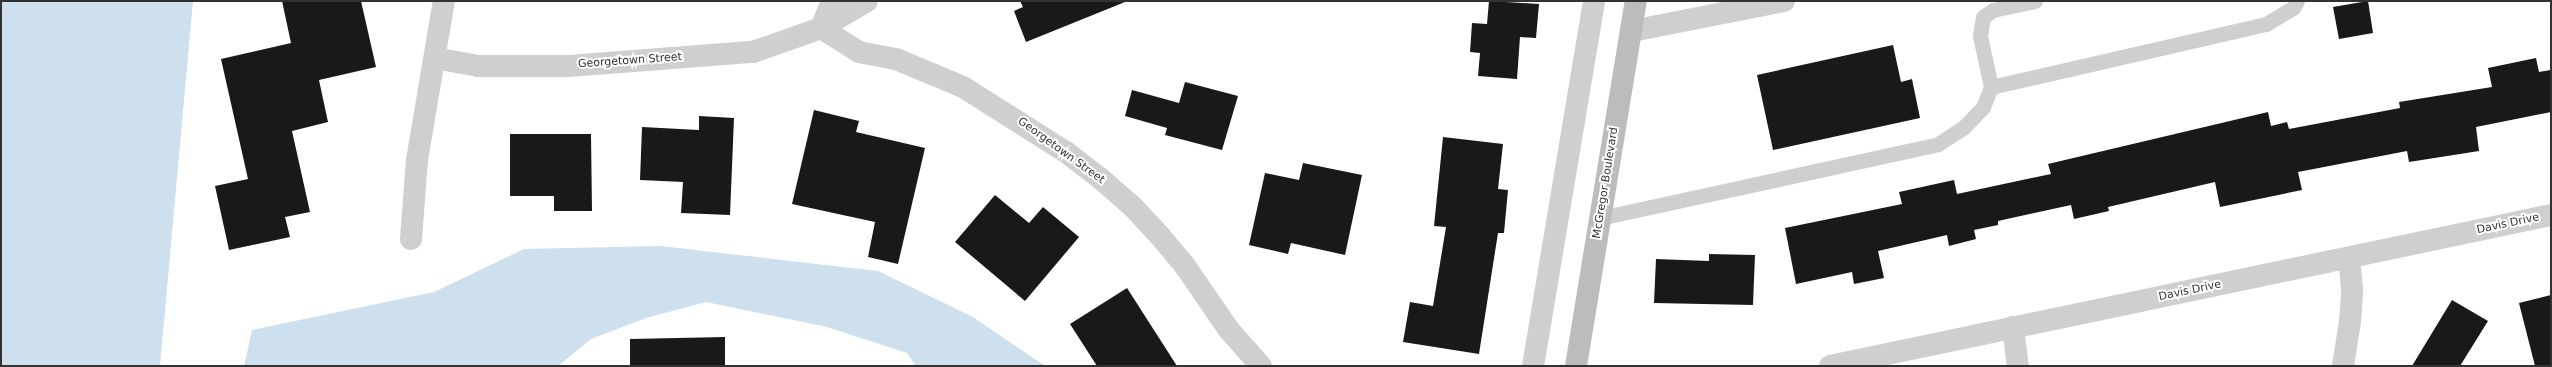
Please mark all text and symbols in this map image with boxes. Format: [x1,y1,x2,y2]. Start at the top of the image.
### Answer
street label: Georgetown Street [578,51,682,71]
street label: Georgetown Street [1015,115,1107,187]
street label: McGregor Boulevard [1591,126,1621,240]
street label: Davis Drive [2476,211,2540,237]
street label: Davis Drive [2158,278,2222,304]

